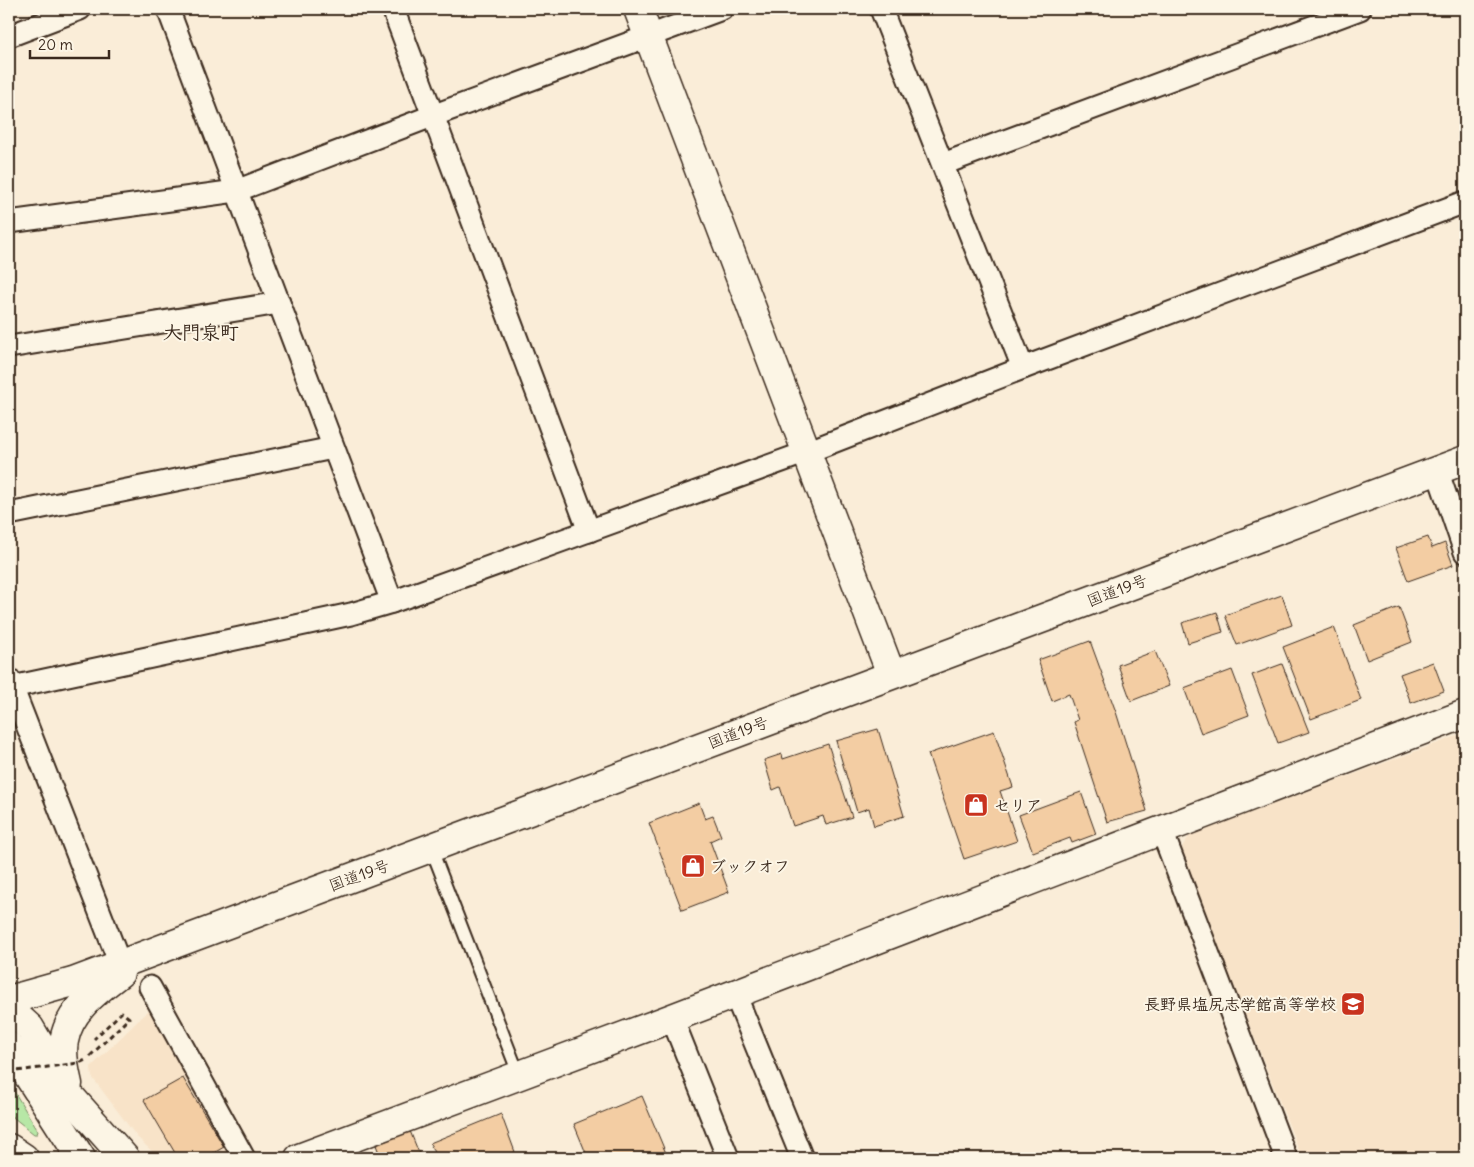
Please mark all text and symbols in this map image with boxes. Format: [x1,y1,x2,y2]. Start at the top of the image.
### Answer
scale bar [30,28,109,60]
text: 20 m [38,35,73,54]
district label: 大門泉町 [163,320,239,344]
street label: 国道19号 [1084,569,1150,611]
street label: 国道19号 [705,711,771,753]
shop icon: セリア [963,792,989,818]
place label: セリア [994,795,1042,815]
shop icon: ブックオフ [680,853,706,879]
street label: 国道19号 [326,855,392,895]
place label: ブックオフ [710,856,790,876]
school or university icon: 長野県塩尻志学館高等学校 [1340,991,1366,1017]
place label: 長野県塩尻志学館高等学校 [1144,994,1336,1014]

